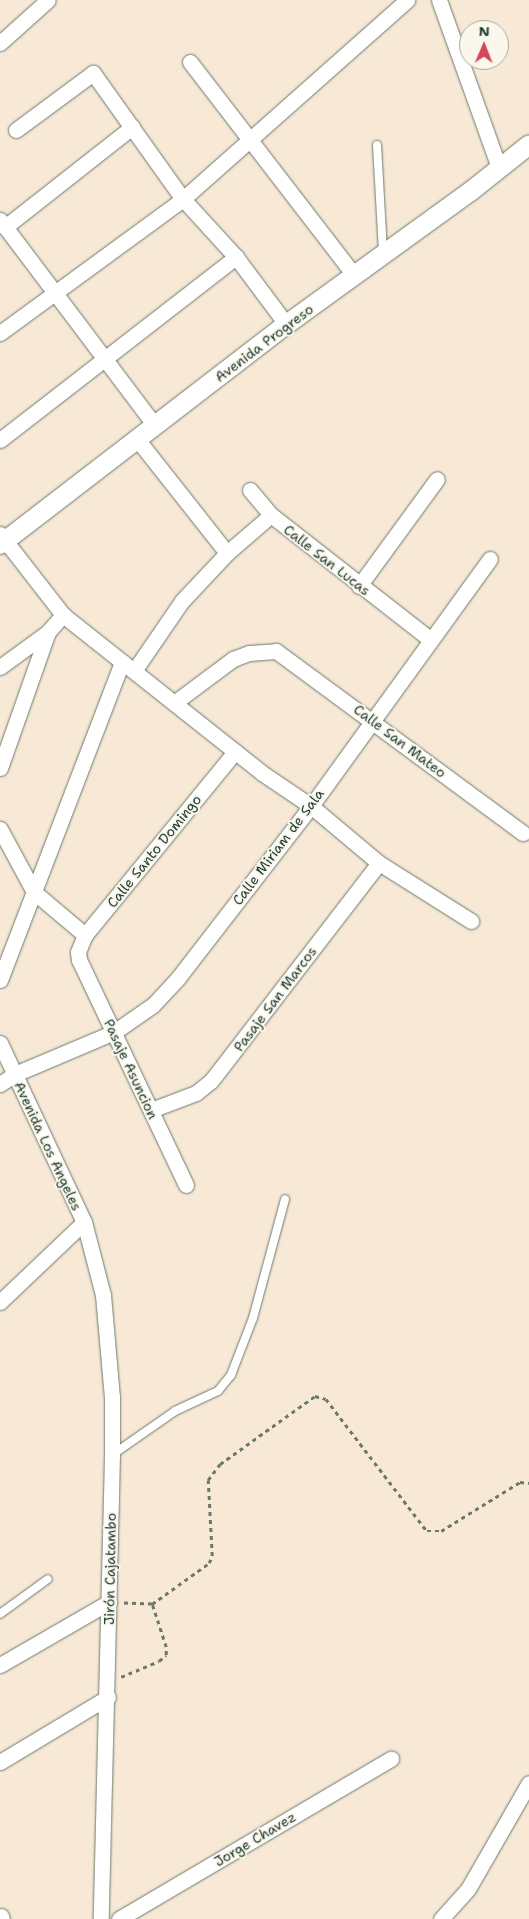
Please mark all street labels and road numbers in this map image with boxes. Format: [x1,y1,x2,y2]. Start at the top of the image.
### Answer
street label: Avenida Progreso [211,301,317,385]
street label: Calle San Lucas [280,521,374,599]
street label: Calle San Mateo [350,701,450,781]
street label: Calle Miriam de Sala [229,786,327,908]
street label: Calle Santo Domingo [103,791,205,911]
street label: Pasaje San Marcos [230,943,320,1055]
street label: Pasaje Asuncion [100,1016,162,1122]
street label: Avenida Los Angeles [11,1079,85,1213]
street label: Jirón Cajatambo [101,1513,119,1625]
street label: Jorge Chavez [211,1808,299,1870]

